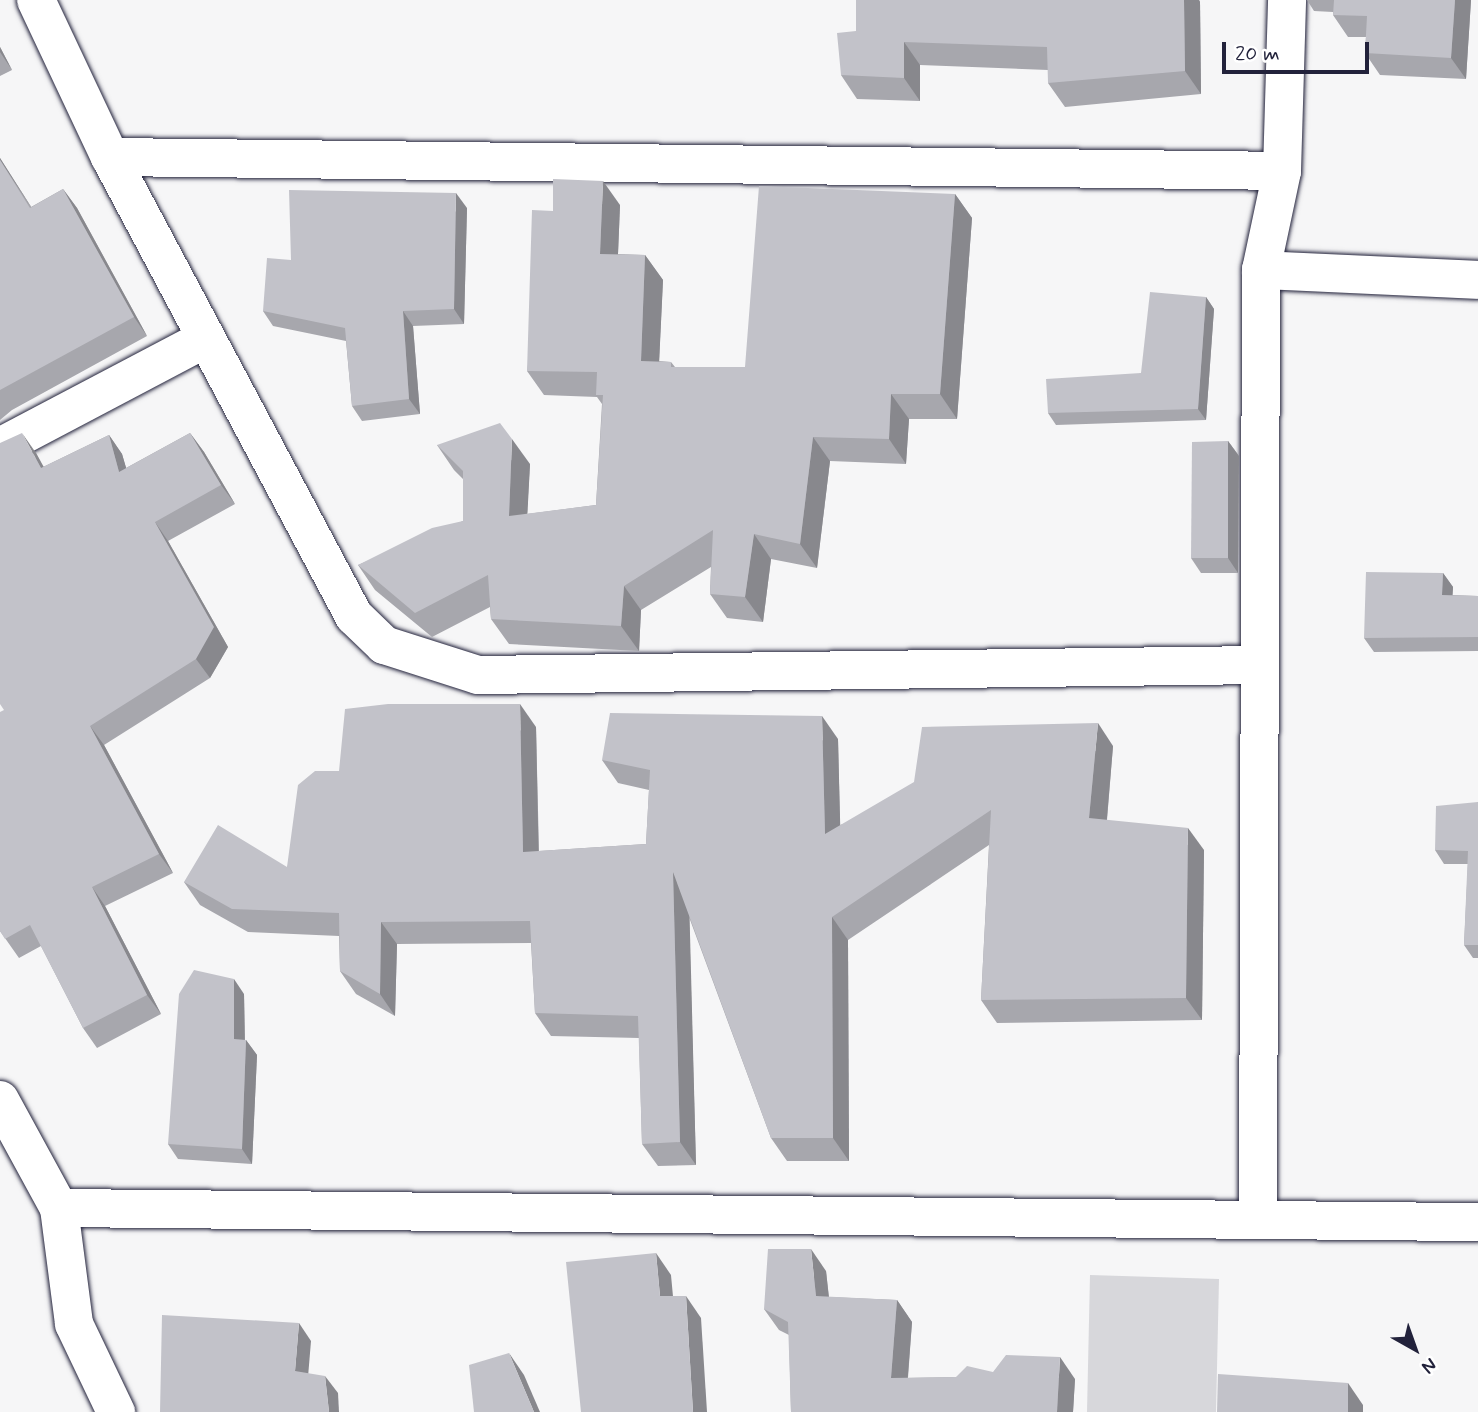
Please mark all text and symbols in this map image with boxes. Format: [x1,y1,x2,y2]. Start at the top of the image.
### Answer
scale bar [1226,28,1373,72]
text: 20 m [1235,40,1280,68]
north arrow [1380,1314,1450,1384]
text: N [1416,1352,1442,1379]

